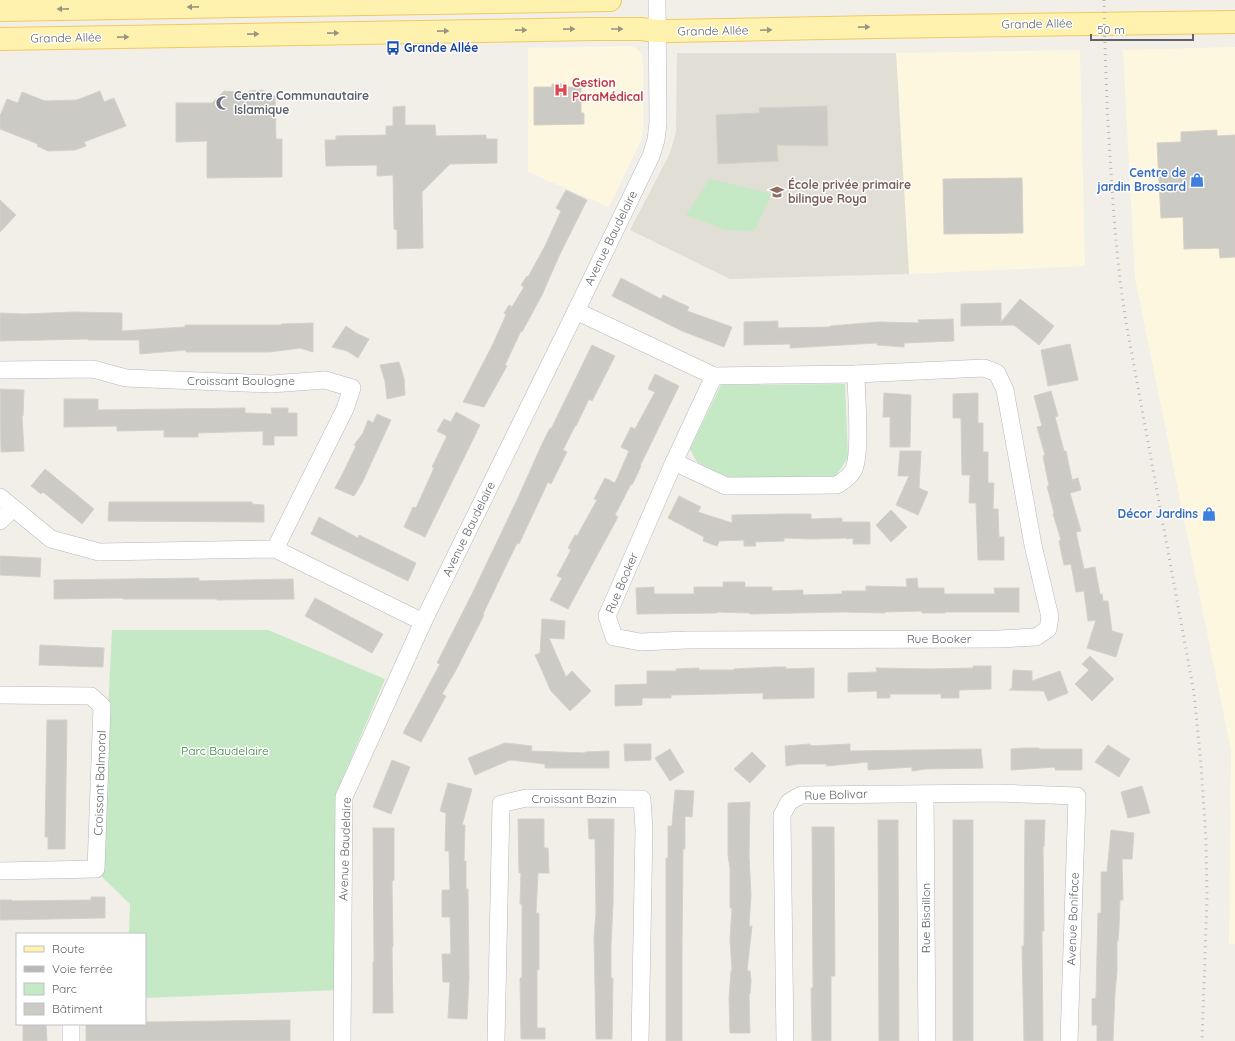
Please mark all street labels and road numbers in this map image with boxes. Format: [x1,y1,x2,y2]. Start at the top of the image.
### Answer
street label: Grande Allée [1001,15,1073,32]
street label: Grande Allée [677,22,749,39]
street label: Grande Allée [30,29,102,46]
street label: Avenue Baudelaire [581,188,640,288]
street label: Croissant Boulogne [187,373,295,388]
street label: Avenue Baudelaire [439,479,498,579]
street label: Rue Booker [602,550,641,616]
street label: Rue Booker [907,631,972,646]
street label: Croissant Balmoral [90,730,109,836]
street label: Rue Bolivar [804,786,868,803]
street label: Croissant Bazin [531,791,617,806]
street label: Avenue Baudelaire [335,797,354,901]
street label: Avenue Boniface [1063,872,1082,966]
street label: Rue Bisaillon [918,883,933,953]

